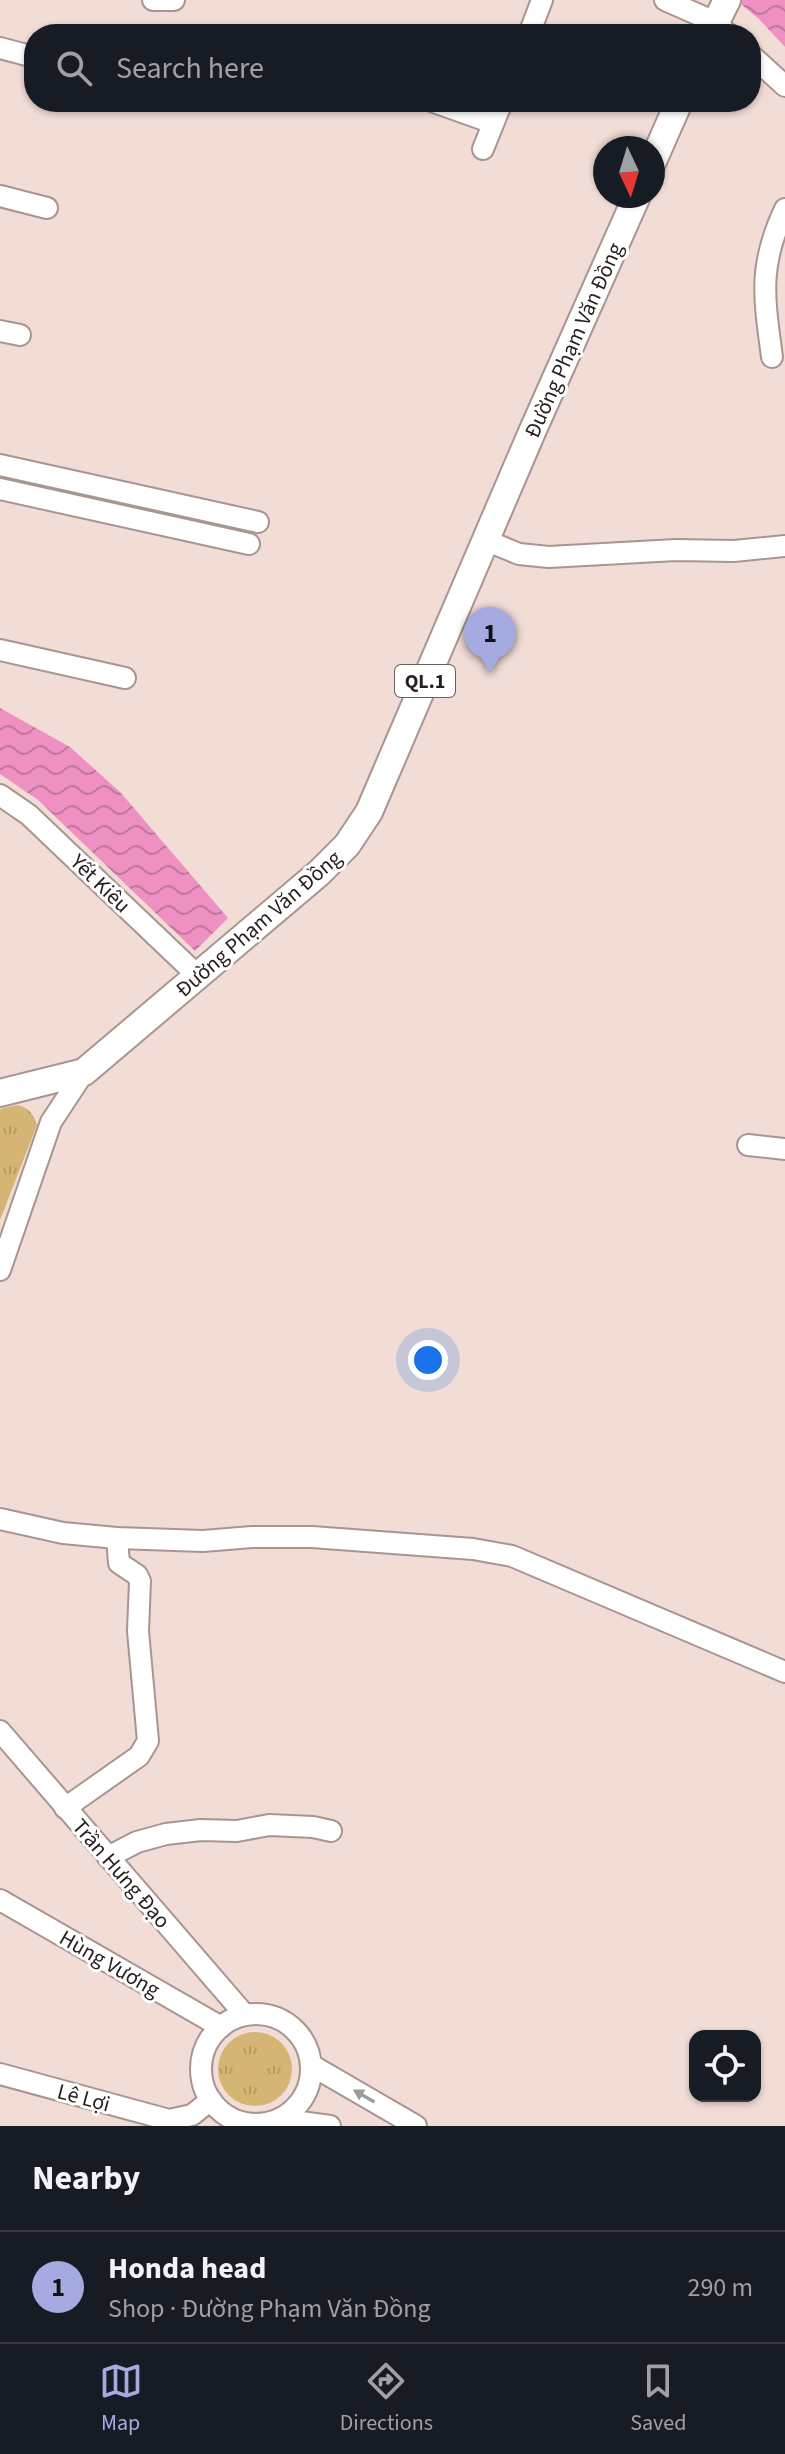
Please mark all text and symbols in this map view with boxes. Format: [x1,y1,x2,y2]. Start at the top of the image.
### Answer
search box [24,24,761,112]
icon: search [52,46,96,90]
text: Search here [116,47,264,90]
north arrow [593,136,665,208]
street label: Đường Phạm Văn Đồng [516,238,631,443]
pin: 1 [464,607,516,673]
road number: QL.1 [395,665,455,697]
street label: Đường Phạm Văn Đồng [169,842,349,1005]
street label: Yết Kiêu [62,846,138,921]
your location [408,1340,448,1380]
street label: Trần Hưng Đạo [64,1812,178,1936]
street label: Hùng Vương [53,1922,166,2006]
map controls [689,2030,761,2102]
button: locate [689,2030,761,2102]
street label: Lê Lợi [54,2076,114,2120]
one-way arrow [352,2089,375,2103]
text: Nearby [32,2154,140,2203]
text: Honda head [108,2247,266,2290]
text: 1 [51,2269,65,2306]
text: 290 m [687,2269,753,2306]
text: Shop · Đường Phạm Văn Đồng [108,2290,431,2327]
tab: Map [99,2359,143,2439]
tab: Directions [340,2359,433,2439]
tab: Saved [630,2359,686,2439]

